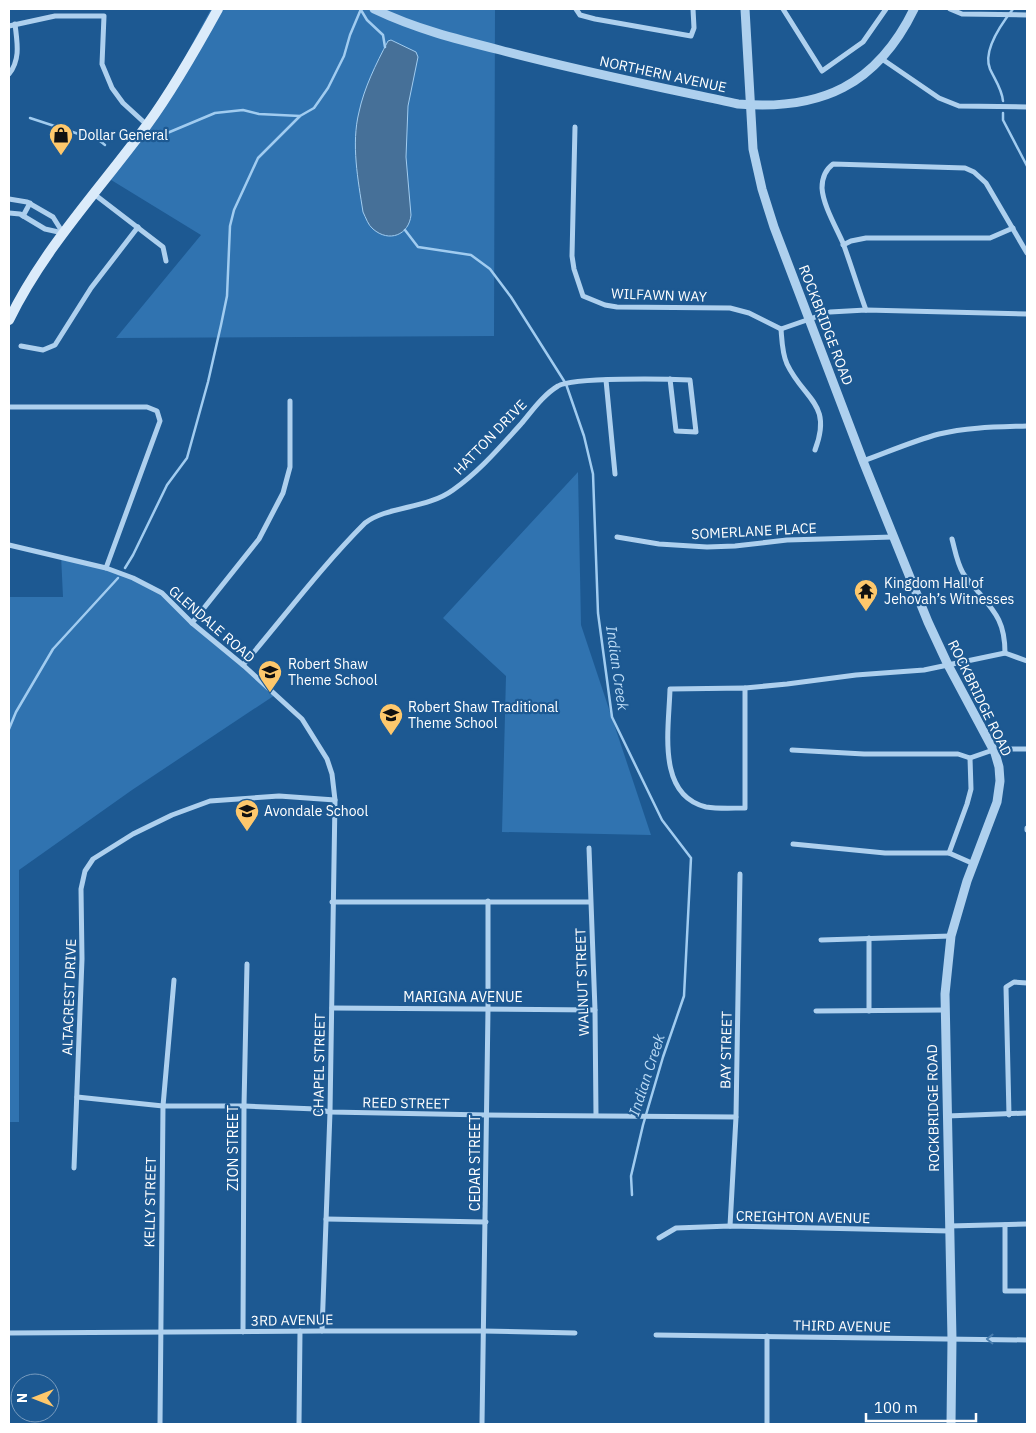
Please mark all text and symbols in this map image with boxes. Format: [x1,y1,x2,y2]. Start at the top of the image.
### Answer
street label: NORTHERN AVENUE [598,52,728,96]
shop icon: Dollar General [48,122,74,156]
place label: Dollar General [78,126,168,144]
street label: ROCKBRIDGE ROAD [795,262,857,388]
street label: WILFAWN WAY [611,284,708,306]
street label: HATTON DRIVE [450,396,530,478]
street label: SOMERLANE PLACE [691,519,817,543]
place label: Kingdom Hall of Jehovah’s Witnesses [884,574,1015,608]
temple icon: Kingdom Hall of Jehovah’s Witnesses [853,578,879,612]
street label: GLENDALE ROAD [165,582,259,666]
water label: Indian Creek [602,624,633,712]
street label: ROCKBRIDGE ROAD [944,637,1016,759]
place label: Robert Shaw Theme School [288,655,378,689]
school or university icon: Robert Shaw Theme School [257,659,283,693]
place label: Robert Shaw Traditional Theme School [408,698,559,732]
school or university icon: Robert Shaw Traditional Theme School [378,702,404,736]
school or university icon: Avondale School [234,798,260,832]
place label: Avondale School [264,802,368,820]
street label: WALNUT STREET [571,928,593,1036]
street label: ALTACREST DRIVE [58,938,80,1056]
street label: MARIGNA AVENUE [403,988,523,1006]
street label: BAY STREET [716,1011,736,1089]
street label: CHAPEL STREET [309,1013,329,1117]
water label: Indian Creek [624,1031,669,1118]
street label: ROCKBRIDGE ROAD [923,1044,943,1172]
street label: REED STREET [362,1093,450,1113]
street label: ZION STREET [224,1105,242,1191]
street label: CEDAR STREET [466,1115,484,1211]
street label: KELLY STREET [140,1156,160,1248]
street label: CREIGHTON AVENUE [736,1207,870,1227]
street label: 3RD AVENUE [250,1310,334,1330]
street label: THIRD AVENUE [793,1316,891,1336]
one-way arrow [985,1334,993,1344]
north arrow [10,1373,60,1423]
scale bar [866,1390,976,1422]
text: N [13,1393,31,1403]
text: 100 m [874,1398,918,1417]

